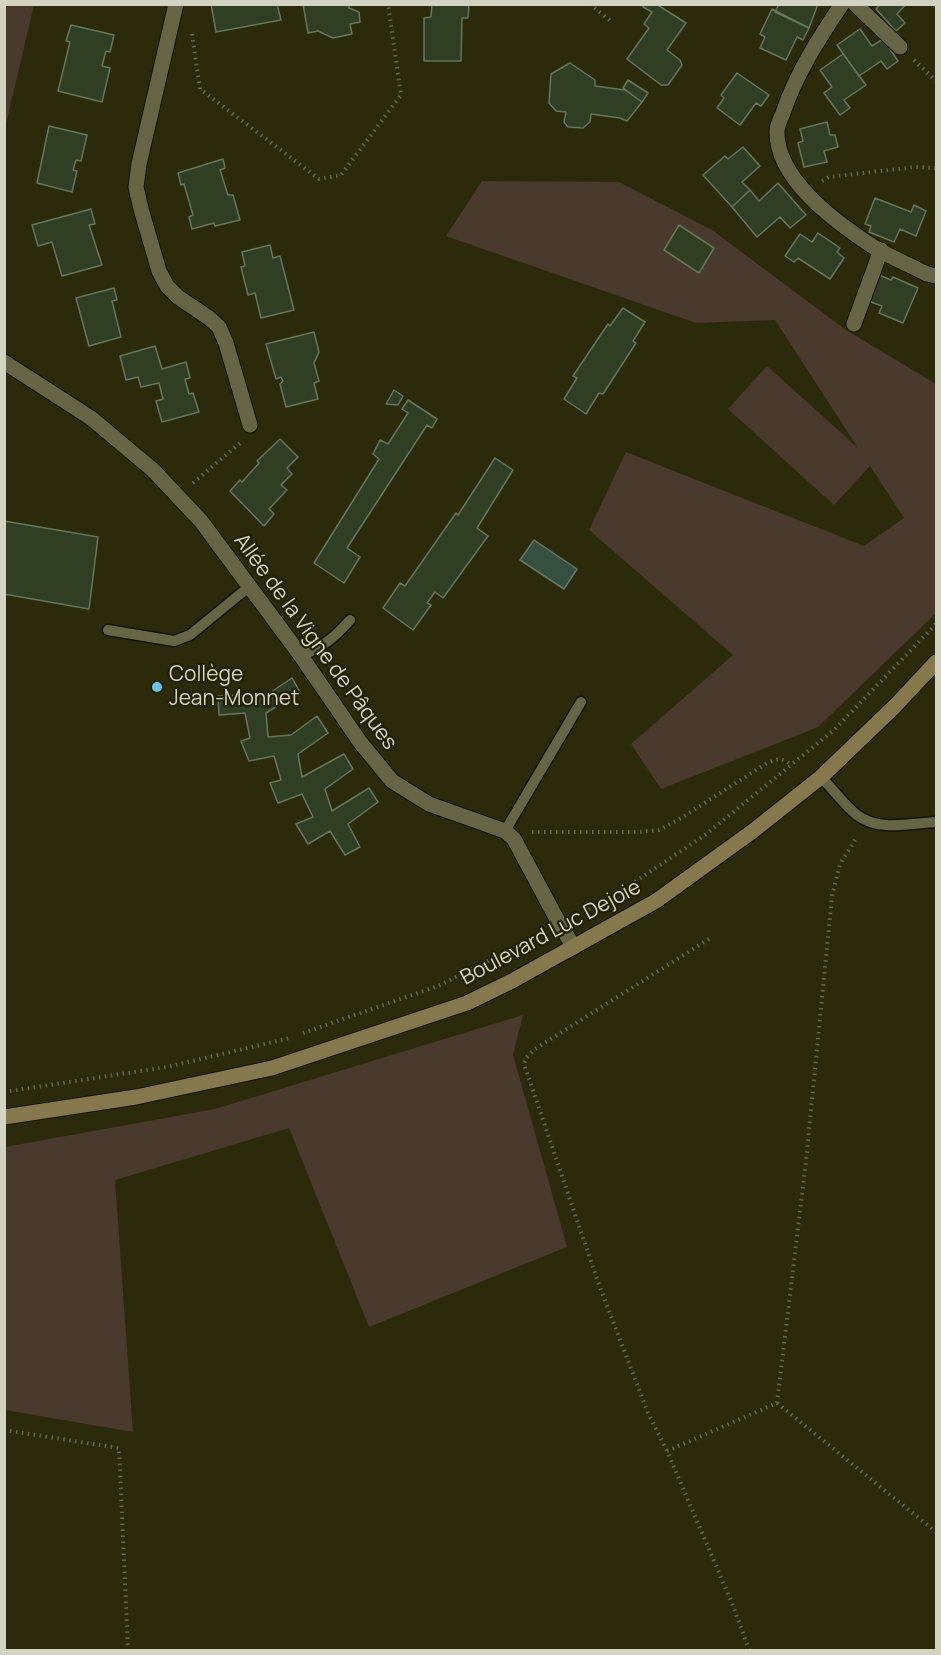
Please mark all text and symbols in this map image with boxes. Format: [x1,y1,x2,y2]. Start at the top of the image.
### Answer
street label: Allée de la Vigne de Pâques [228,529,402,755]
place label: Collège Jean-Monnet [169,662,299,712]
marker: Collège Jean-Monnet [150,680,164,694]
street label: Boulevard Luc Dejoie [457,875,645,991]

